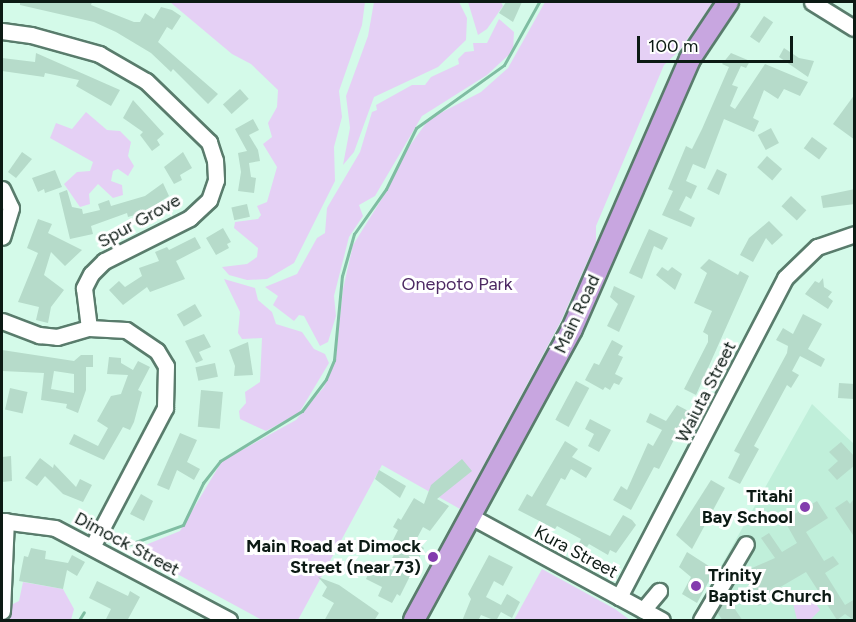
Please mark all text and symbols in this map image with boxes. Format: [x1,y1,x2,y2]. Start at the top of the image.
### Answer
scale bar [640,24,796,62]
text: 100 m [648,35,698,57]
street label: Spur Grove [94,189,184,253]
street label: Main Road [549,271,605,357]
park label: Onepoto Park [402,273,512,295]
street label: Waiuta Street [671,338,741,446]
place label: Titahi Bay School [702,486,793,528]
marker: Titahi Bay School [798,500,812,514]
street label: Dimock Street [71,507,183,581]
street label: Kura Street [531,521,621,583]
place label: Main Road at Dimock Street (near 73) [246,536,421,578]
marker: Main Road at Dimock Street (near 73) [426,550,440,564]
place label: Trinity Baptist Church [708,565,832,608]
marker: Trinity Baptist Church [689,579,703,593]

